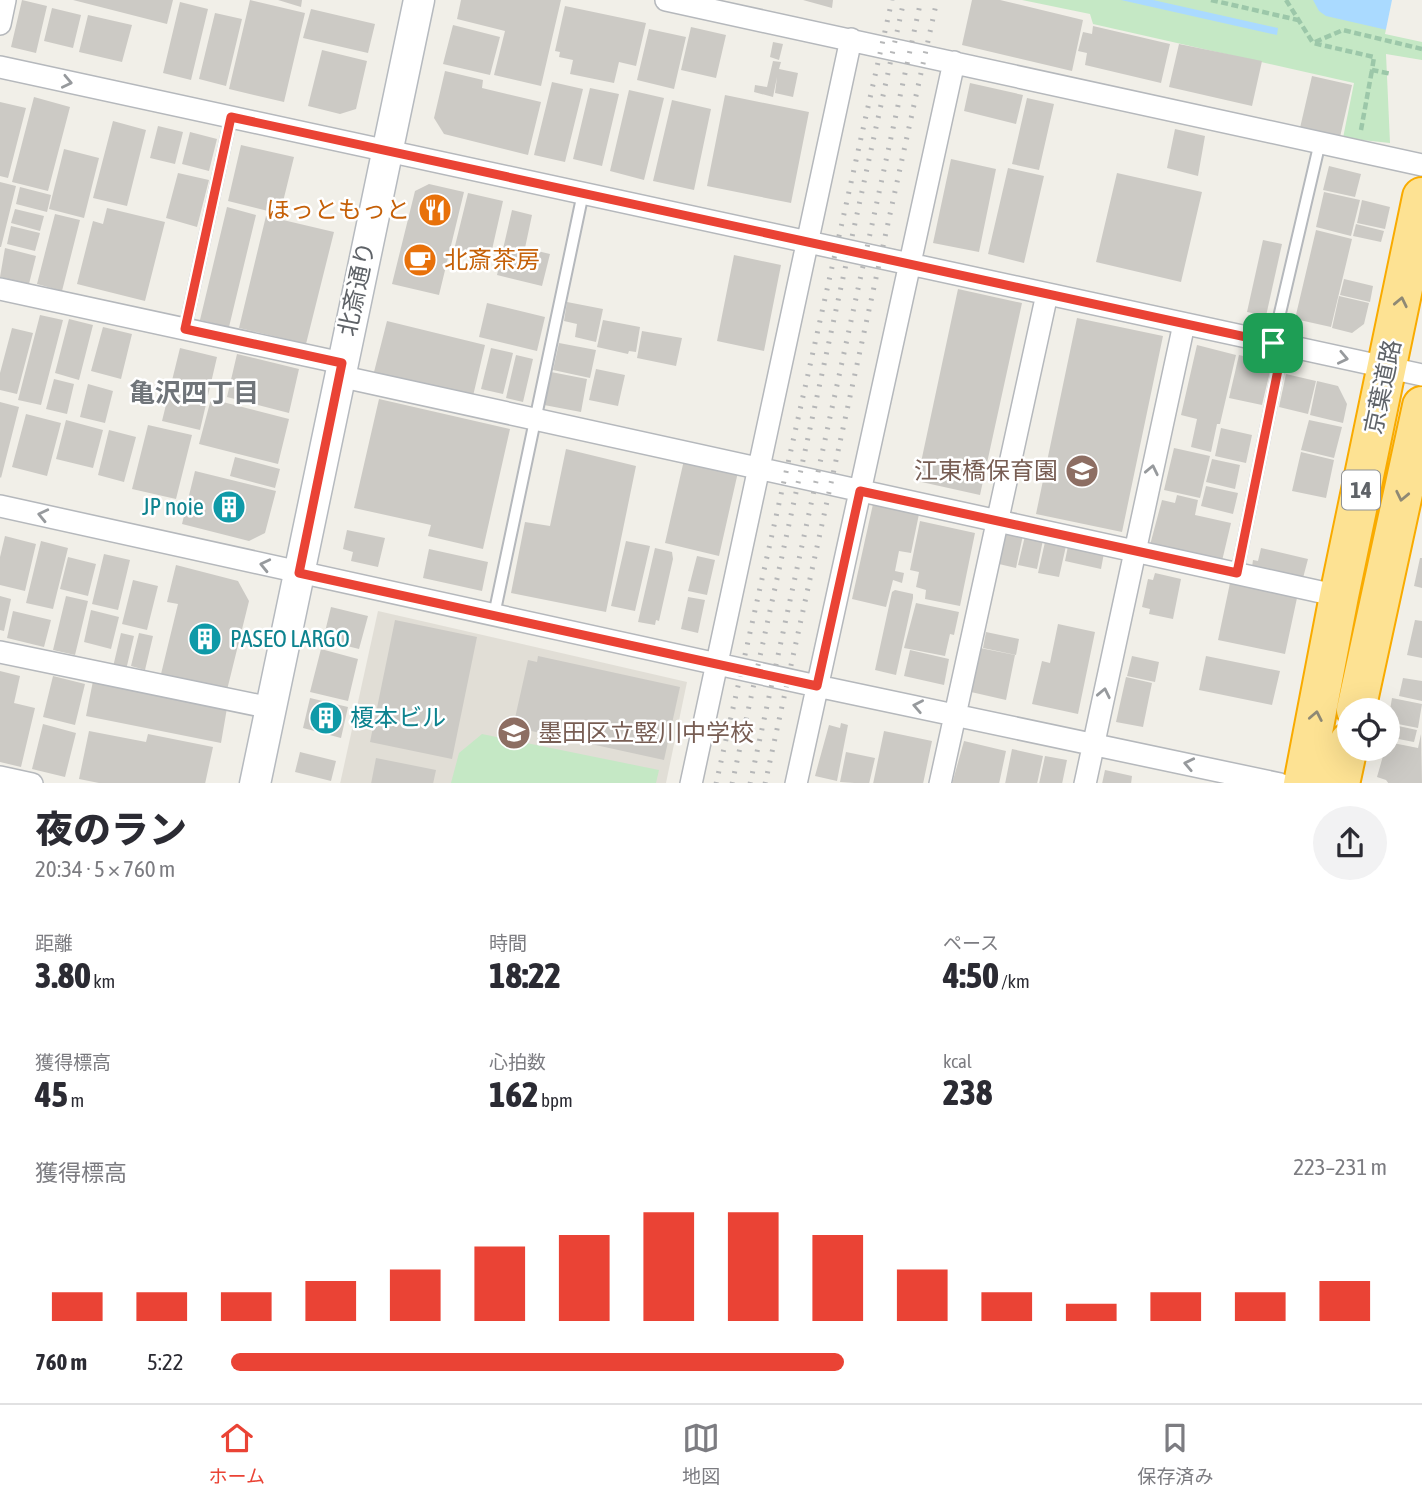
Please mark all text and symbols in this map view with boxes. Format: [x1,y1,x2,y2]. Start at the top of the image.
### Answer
one-way arrow [61,73,73,88]
restaurant icon: ほっともっと [416,191,454,229]
place label: ほっともっと [266,196,410,223]
street label: 北斎通り [333,239,380,339]
cafe icon: 北斎茶房 [401,241,439,279]
place label: 北斎茶房 [444,246,540,273]
one-way arrow [1392,296,1407,308]
pin [1243,313,1303,373]
icon: arrive [1254,324,1292,362]
street label: 京葉道路 [1359,337,1406,437]
one-way arrow [1337,349,1349,364]
district label: 亀沢四丁目 [129,378,259,408]
school or university icon: 江東橋保育園 [1063,452,1101,490]
place label: 江東橋保育園 [914,457,1058,484]
one-way arrow [1143,464,1158,476]
road number: 14 [1342,470,1380,510]
building icon: JP noie [210,488,248,526]
one-way arrow [1396,490,1411,502]
place label: JP noie [142,493,204,520]
one-way arrow [37,509,49,524]
one-way arrow [259,559,271,573]
building icon: PASEO LARGO [186,620,224,658]
place label: PASEO LARGO [230,625,350,652]
one-way arrow [1096,687,1111,699]
map controls [1337,698,1400,761]
button: locate [1337,698,1400,761]
building icon: 榎本ビル [307,699,345,737]
one-way arrow [912,700,924,715]
place label: 榎本ビル [350,704,446,731]
one-way arrow [1307,710,1322,722]
school or university icon: 墨田区立竪川中学校 [495,714,533,752]
place label: 墨田区立竪川中学校 [538,719,754,746]
one-way arrow [1183,757,1195,772]
button: share [1313,806,1387,880]
text: 夜のラン [35,808,187,851]
text: 20:34 · 5 × 760 m [35,856,175,882]
text: 距離 [35,932,73,954]
text: 時間 [489,932,527,954]
text: ペース [943,932,999,954]
text: 3.80 [35,955,91,995]
text: 18:22 [489,955,561,995]
text: 4:50 [943,955,999,995]
text: km [91,970,115,992]
text: /km [999,970,1030,992]
text: kcal [943,1050,972,1072]
text: 獲得標高 [35,1051,111,1073]
text: 心拍数 [489,1051,546,1073]
text: 238 [943,1072,992,1112]
text: 45 [35,1074,68,1114]
text: 162 [489,1074,538,1114]
text: m [68,1089,84,1111]
text: bpm [538,1089,573,1111]
text: 223–231 m [1293,1154,1387,1180]
text: 獲得標高 [35,1160,127,1186]
text: 760 m [35,1349,87,1375]
text: 5:22 [147,1349,184,1375]
tab: ホーム [209,1419,265,1488]
tab: 地図 [682,1419,720,1488]
tab: 保存済み [1137,1419,1213,1488]

